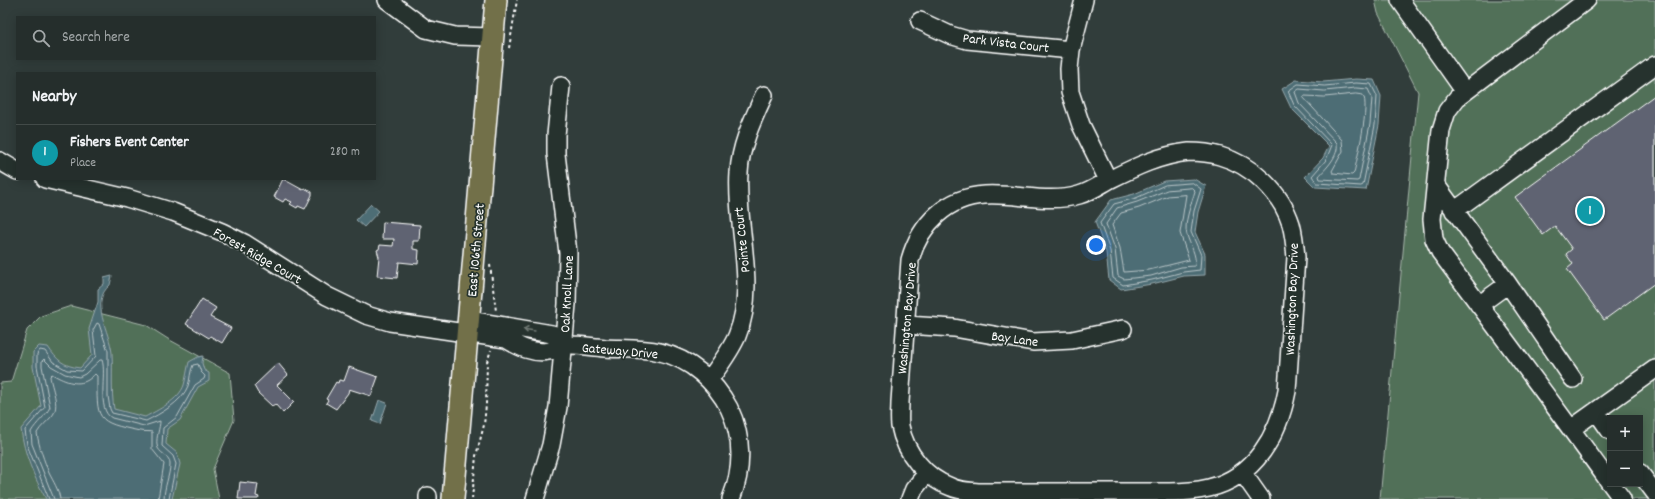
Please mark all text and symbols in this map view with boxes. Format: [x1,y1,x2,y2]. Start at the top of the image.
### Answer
search box [16,16,376,60]
icon: search [30,27,52,49]
text: Search here [62,27,130,49]
street label: Park Vista Court [961,29,1050,59]
text: Nearby [32,86,76,110]
text: Fishers Event Center [70,132,189,154]
text: 1 [44,143,46,162]
text: 280 m [330,143,360,162]
text: Place [70,154,96,173]
pin: 1 [1577,196,1603,226]
street label: East 106th Street [463,203,491,298]
street label: Pointe Court [730,206,756,274]
street label: Forest Ridge Court [209,223,305,290]
your location [1086,235,1106,255]
street label: Washington Bay Drive [1281,243,1305,355]
street label: Oak Knoll Lane [556,255,580,333]
street label: Washington Bay Drive [893,261,923,375]
one-way arrow [523,326,536,334]
street label: Bay Lane [990,327,1039,353]
street label: Gateway Drive [581,339,659,365]
map controls [1607,415,1643,487]
button: + [1607,415,1643,451]
button: − [1607,451,1643,487]

